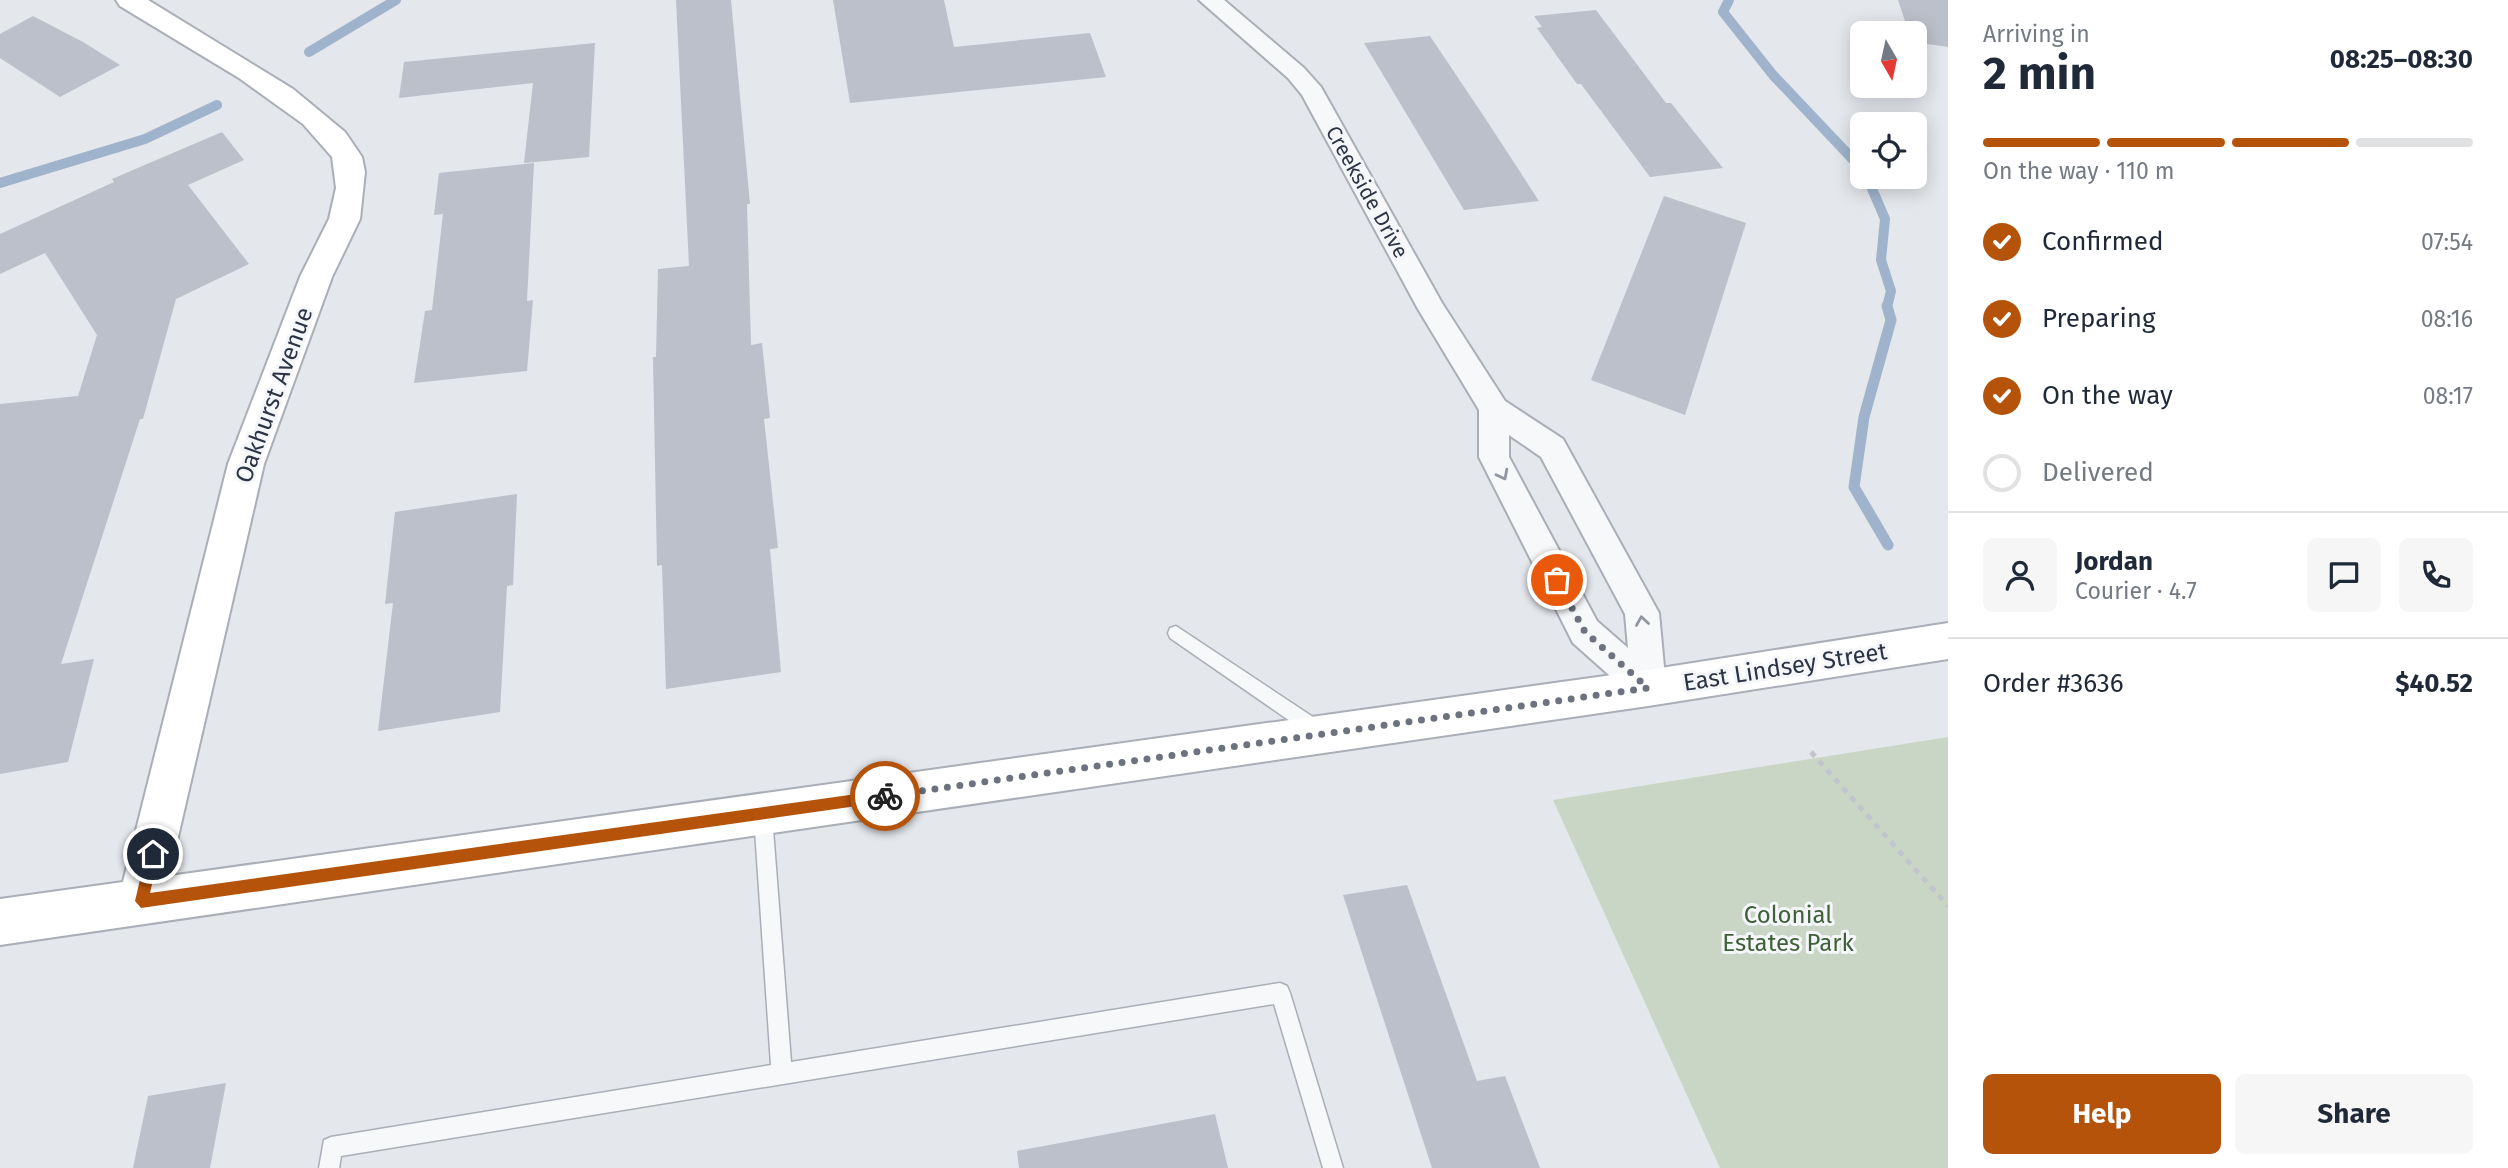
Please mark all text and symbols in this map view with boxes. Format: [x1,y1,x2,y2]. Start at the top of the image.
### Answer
text: Arriving in [1983,20,2090,48]
north arrow [1850,21,1927,98]
map controls [1850,21,1927,189]
text: 08:25–08:30 [2330,44,2473,75]
text: 2 min [1983,46,2096,101]
button: locate [1850,112,1927,189]
street label: Creekside Drive [1320,121,1414,263]
text: On the way · 110 m [1983,157,2175,185]
icon: check [1983,223,2021,261]
text: Confirmed [2042,226,2163,257]
text: 07:54 [2421,228,2473,256]
icon: check [1983,300,2021,338]
text: Preparing [2042,303,2155,334]
street label: Oakhurst Avenue [229,304,319,486]
text: 08:16 [2421,305,2473,333]
icon: check [1983,377,2021,415]
text: On the way [2042,380,2173,411]
text: 08:17 [2423,382,2473,410]
text: Delivered [2042,457,2154,488]
one-way arrow [1495,468,1509,480]
button: person [1983,538,2057,612]
button: chat [2307,538,2381,612]
button: phone [2399,538,2473,612]
text: Jordan [2075,546,2153,577]
pin [1527,550,1587,610]
icon: bag [1538,561,1576,599]
text: Courier · 4.7 [2075,577,2197,605]
one-way arrow [1635,615,1650,627]
street label: East Lindsey Street [1681,637,1889,697]
text: Order #3636 [1983,668,2124,699]
text: $40.52 [2395,668,2473,699]
courier [850,761,920,831]
icon: bike [866,777,904,815]
pin [123,824,183,884]
icon: home [134,835,172,873]
park label: Colonial Estates Park [1722,901,1855,957]
button: Help [1983,1074,2221,1154]
button: Share [2235,1074,2473,1154]

